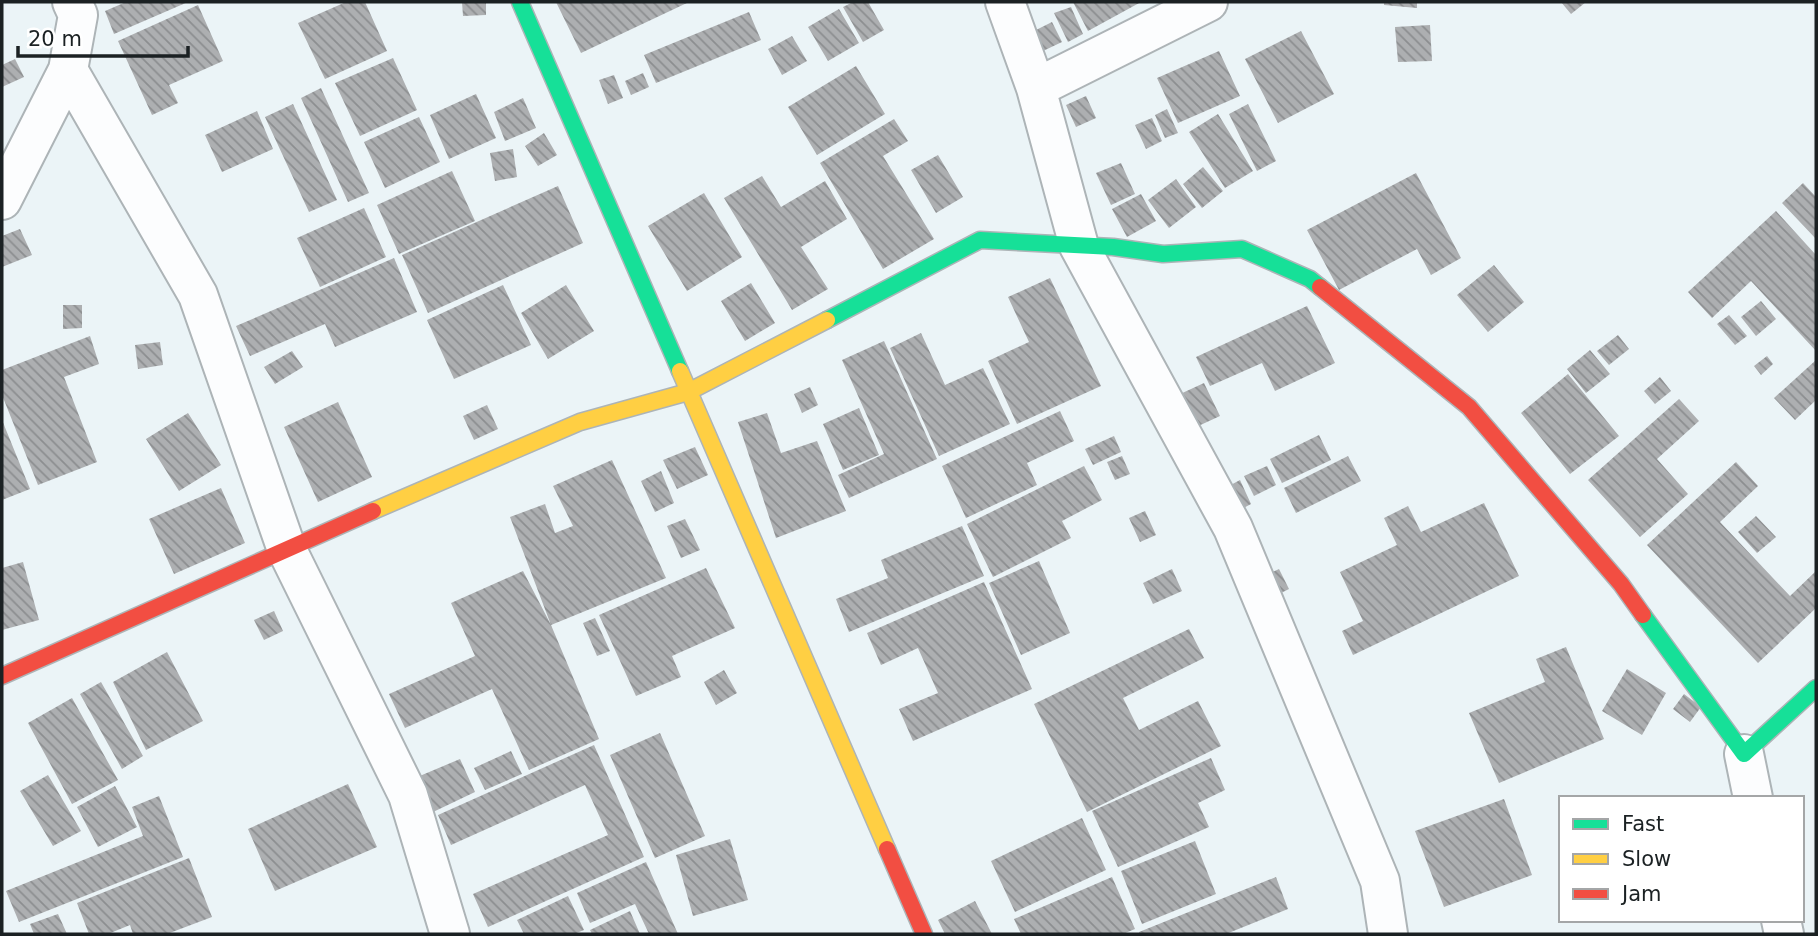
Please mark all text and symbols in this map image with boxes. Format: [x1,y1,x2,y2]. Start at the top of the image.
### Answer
scale bar [18,14,187,58]
text: 20 m [28,27,82,51]
legend [1559,796,1804,922]
text: Fast [1622,812,1664,836]
text: Slow [1622,847,1671,871]
text: Jam [1620,882,1662,906]

